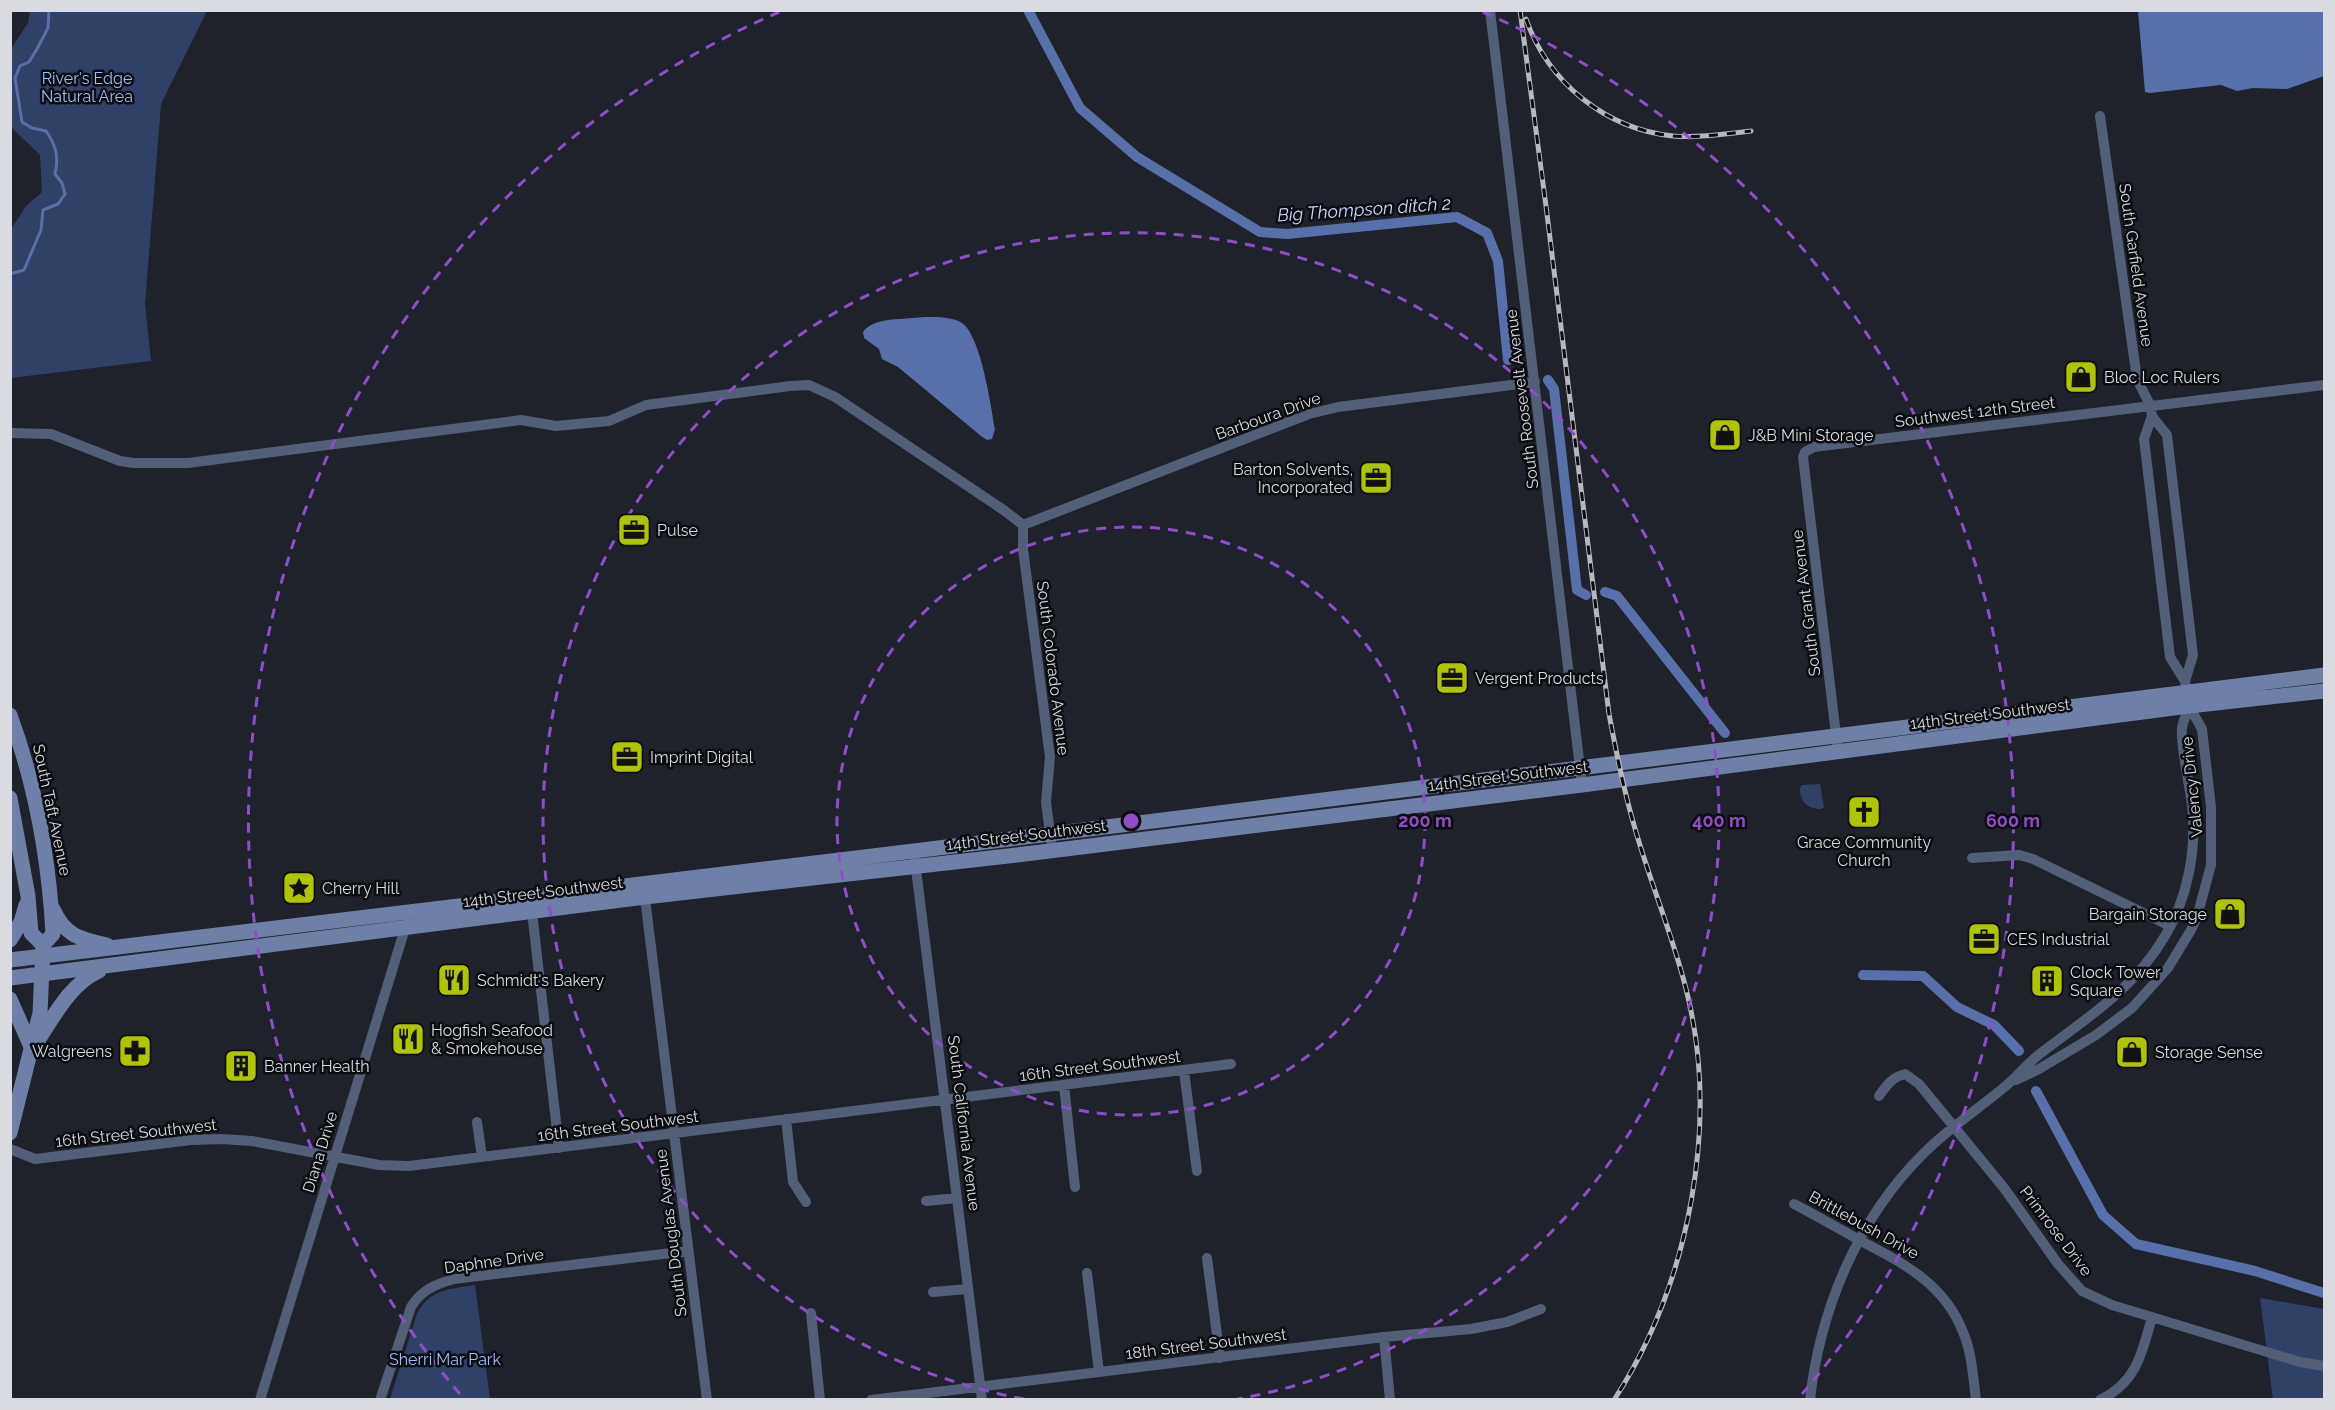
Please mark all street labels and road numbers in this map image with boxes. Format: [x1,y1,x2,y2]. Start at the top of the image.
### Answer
street label: South Garfield Avenue [2115,182,2157,348]
street label: South Roosevelt Avenue [1502,308,1542,490]
street label: Barboura Drive [1213,388,1323,444]
street label: Southwest 12th Street [1894,393,2057,431]
street label: South Grant Avenue [1788,529,1824,677]
street label: South Colorado Avenue [1033,580,1073,756]
street label: 14th Street Southwest [1909,695,2072,733]
street label: Valency Drive [2177,736,2207,838]
street label: South Taft Avenue [29,742,75,878]
street label: 14th Street Southwest [1427,757,1590,795]
street label: 14th Street Southwest [945,816,1108,854]
street label: 14th Street Southwest [462,873,625,911]
street label: South California Avenue [944,1034,984,1212]
street label: 16th Street Southwest [1018,1047,1182,1085]
street label: 16th Street Southwest [536,1107,700,1145]
street label: Diana Drive [299,1109,341,1195]
street label: 16th Street Southwest [54,1115,218,1151]
street label: South Douglas Avenue [651,1148,691,1318]
street label: Primrose Drive [2016,1182,2096,1280]
street label: Brittlebush Drive [1806,1187,1922,1263]
street label: Daphne Drive [443,1245,545,1277]
street label: 18th Street Southwest [1124,1325,1288,1363]

